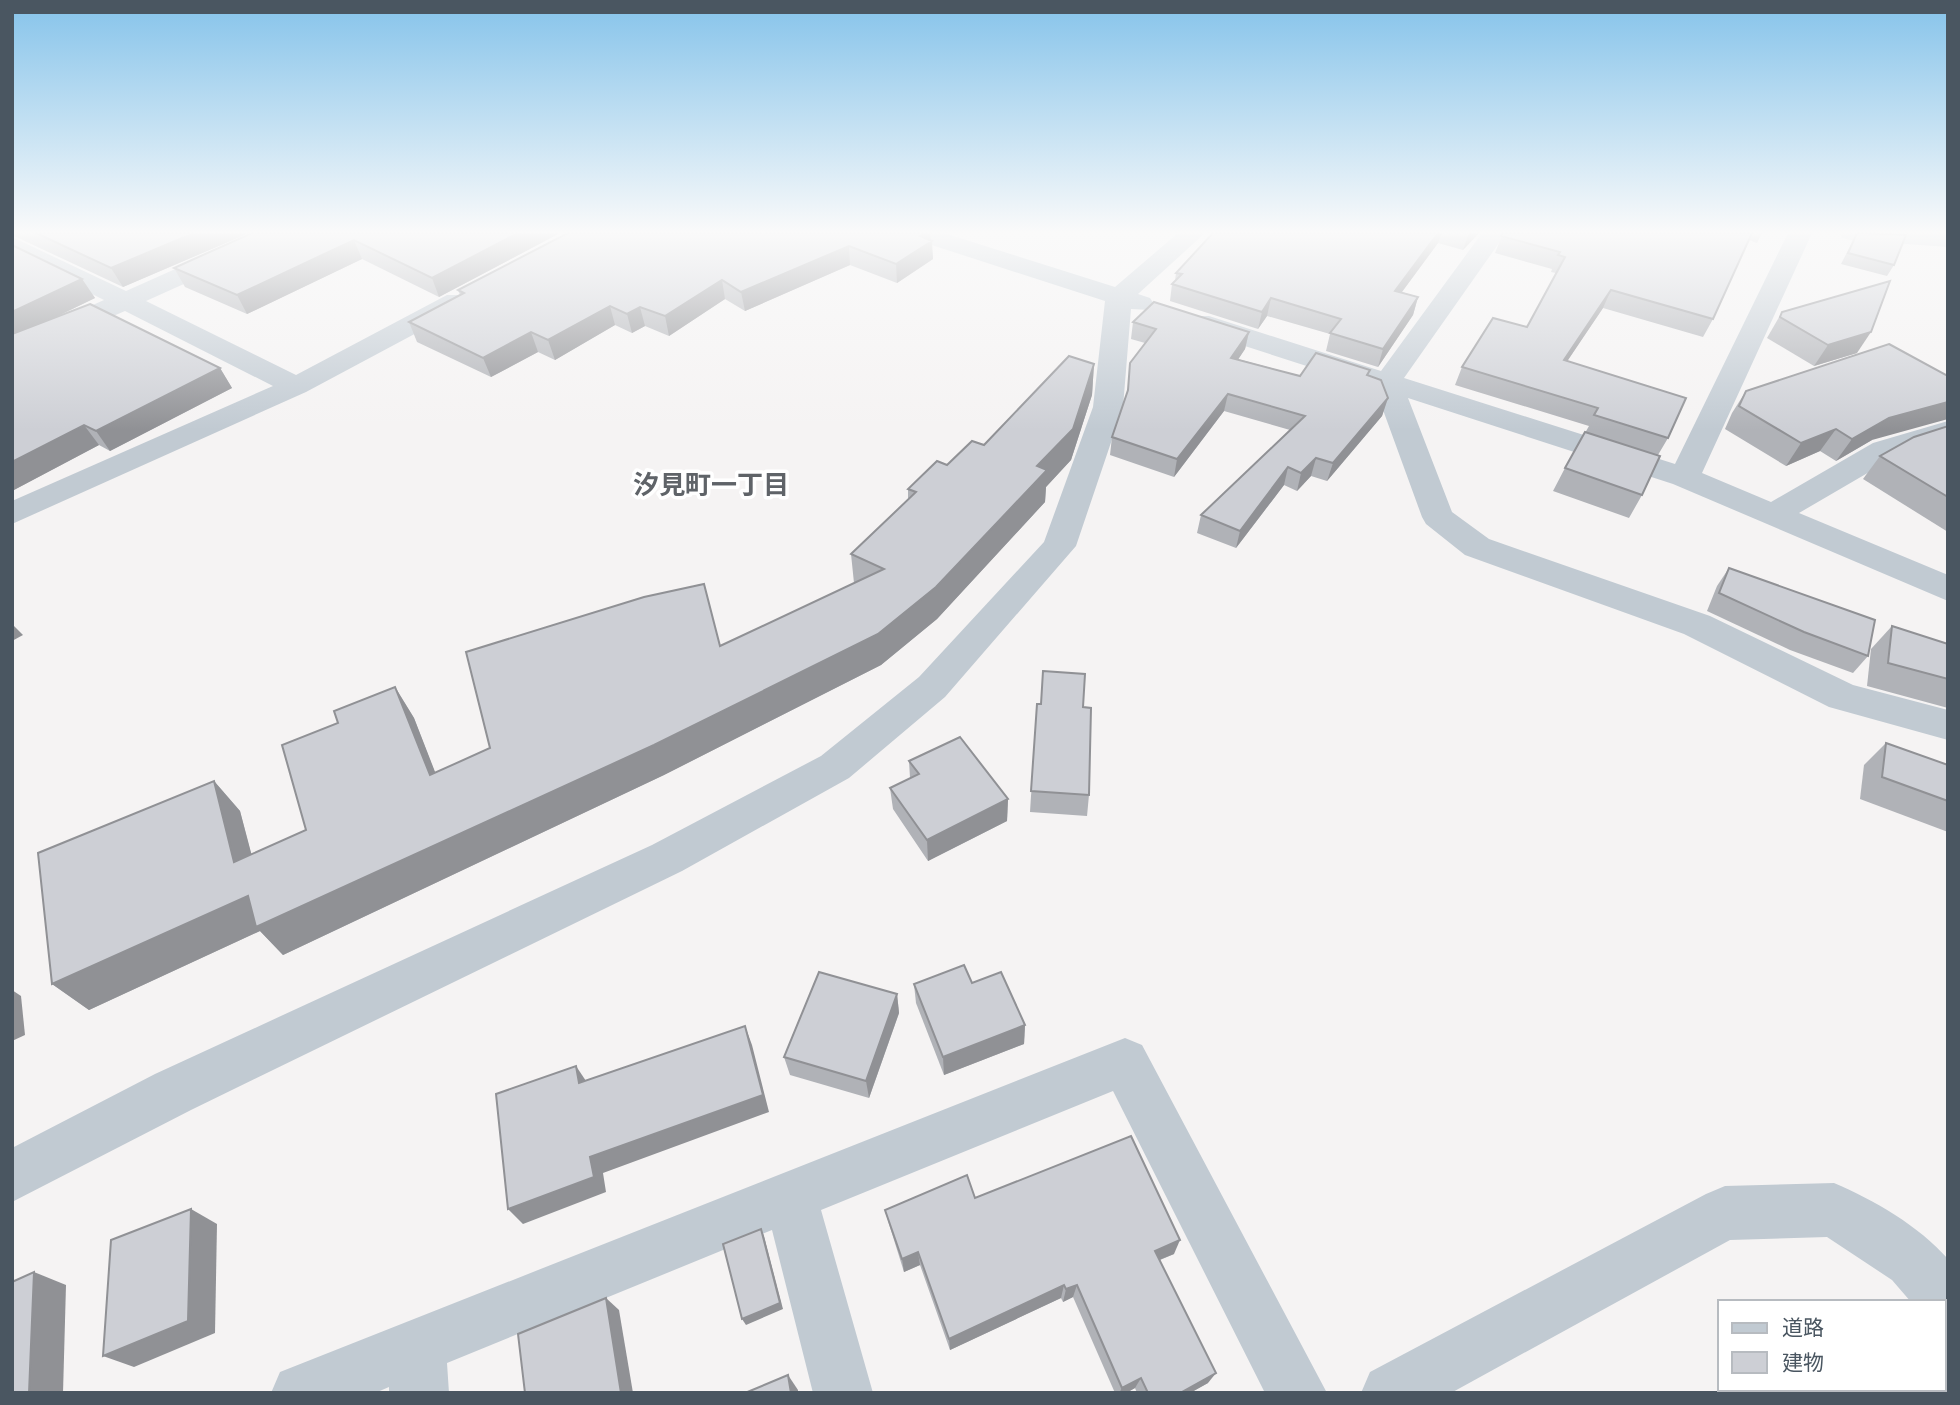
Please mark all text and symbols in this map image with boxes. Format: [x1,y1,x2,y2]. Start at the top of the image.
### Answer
district label: 汐見町一丁目 [633,470,789,501]
legend [1718,1300,1946,1391]
text: 道路 [1782,1316,1824,1341]
text: 建物 [1782,1351,1824,1376]

